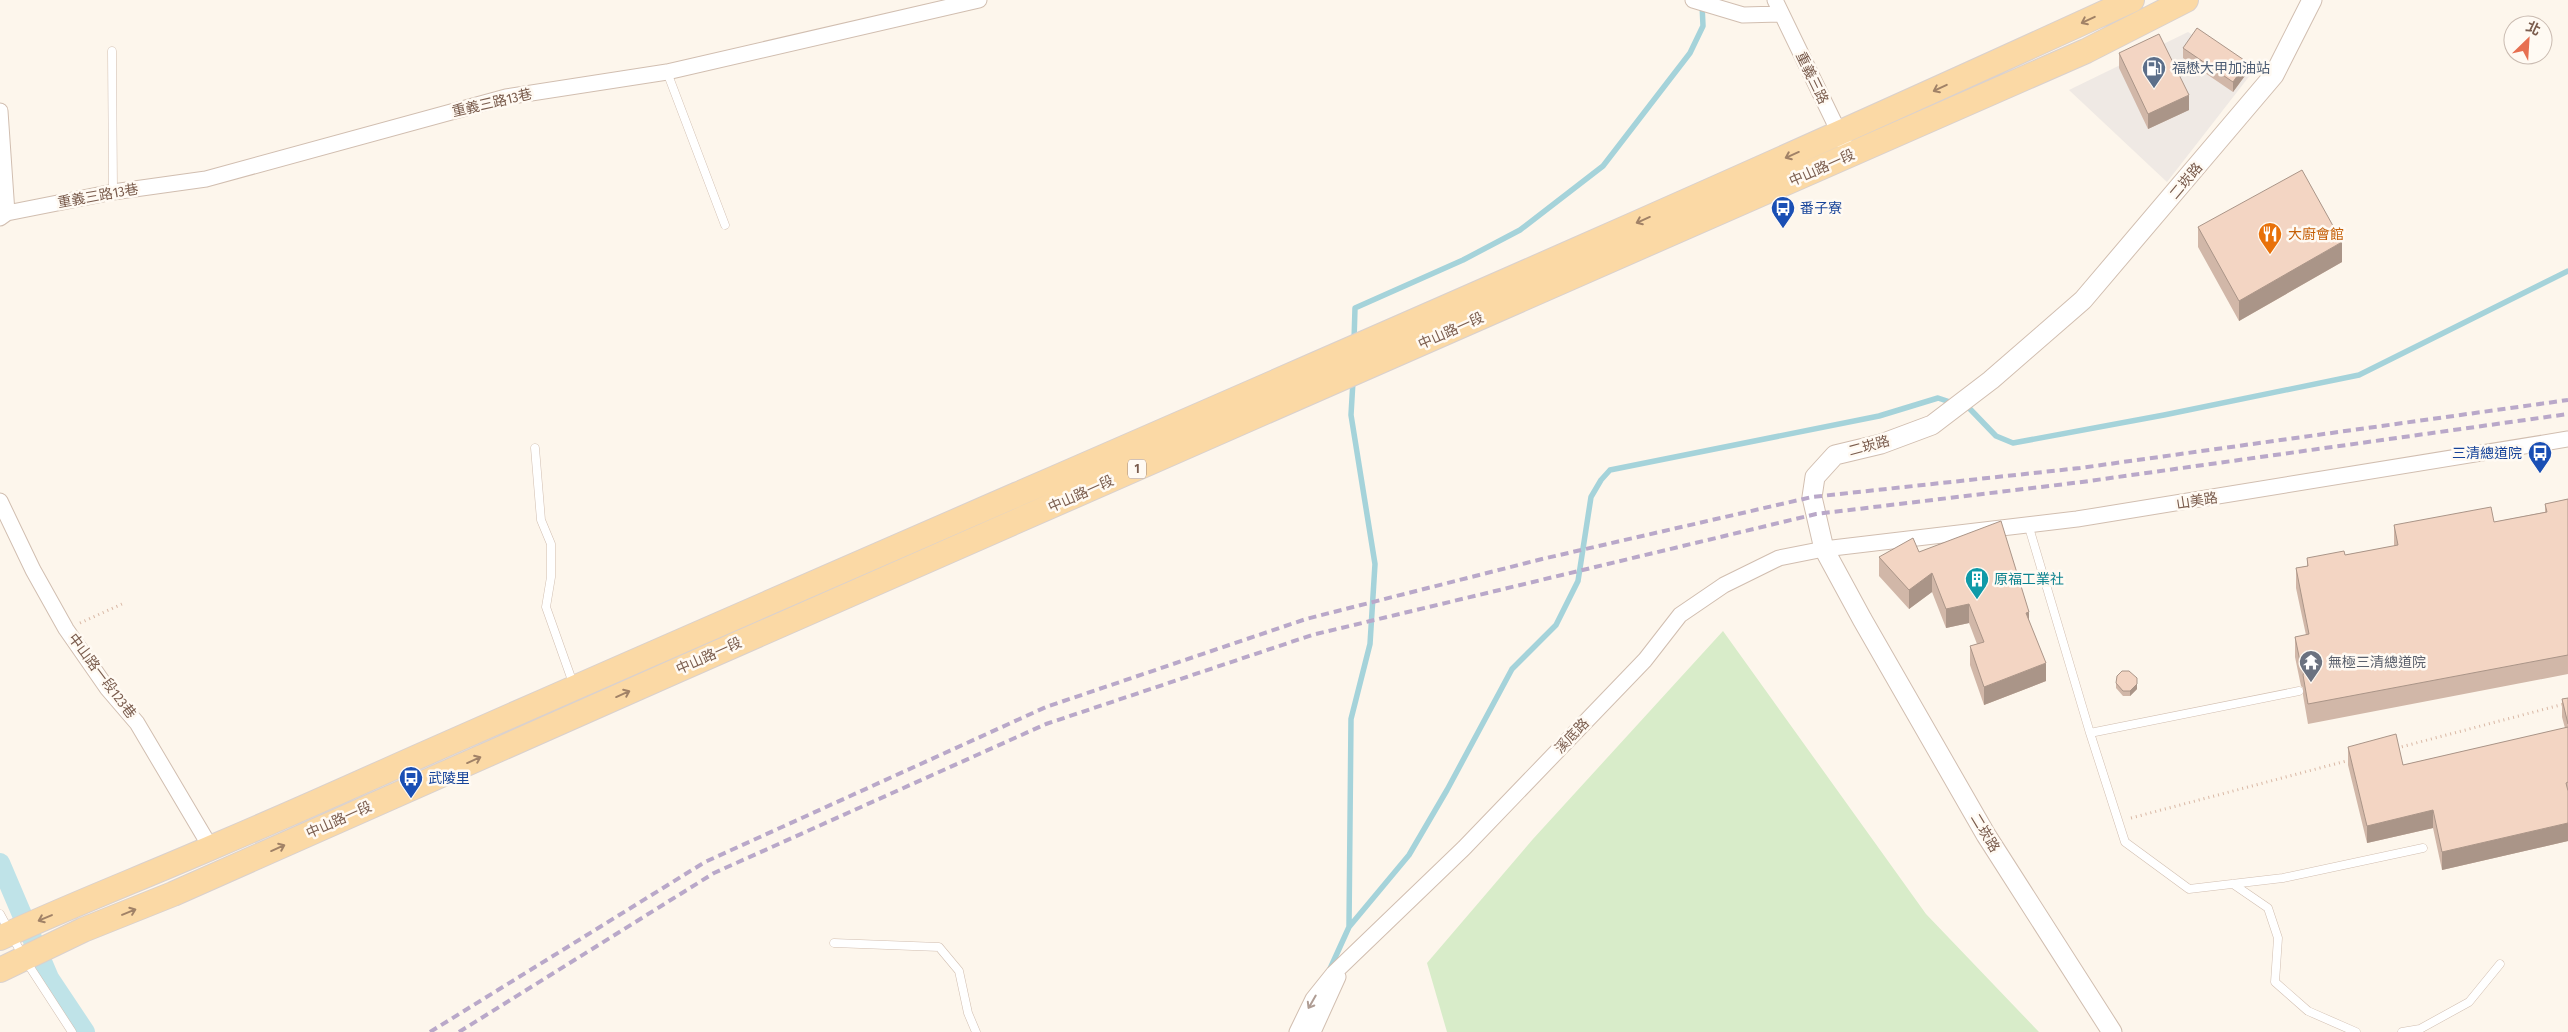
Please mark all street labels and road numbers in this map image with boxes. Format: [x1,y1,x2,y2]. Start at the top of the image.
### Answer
street label: 重義三路 [1792,49,1832,107]
street label: 重義三路13巷 [450,86,534,120]
street label: 中山路一段 [1787,146,1857,190]
street label: 二崁路 [2166,159,2206,203]
street label: 重義三路13巷 [56,181,140,211]
street label: 中山路一段 [1416,309,1486,353]
street label: 二崁路 [1847,432,1891,460]
road number: 1 [1128,459,1146,478]
street label: 中山路一段 [1046,472,1116,516]
street label: 山美路 [2175,489,2219,513]
street label: 中山路一段123巷 [65,630,139,722]
street label: 中山路一段 [674,634,744,678]
street label: 溪底路 [1551,715,1593,757]
street label: 中山路一段 [304,798,374,842]
street label: 二崁路 [1967,811,2003,855]

